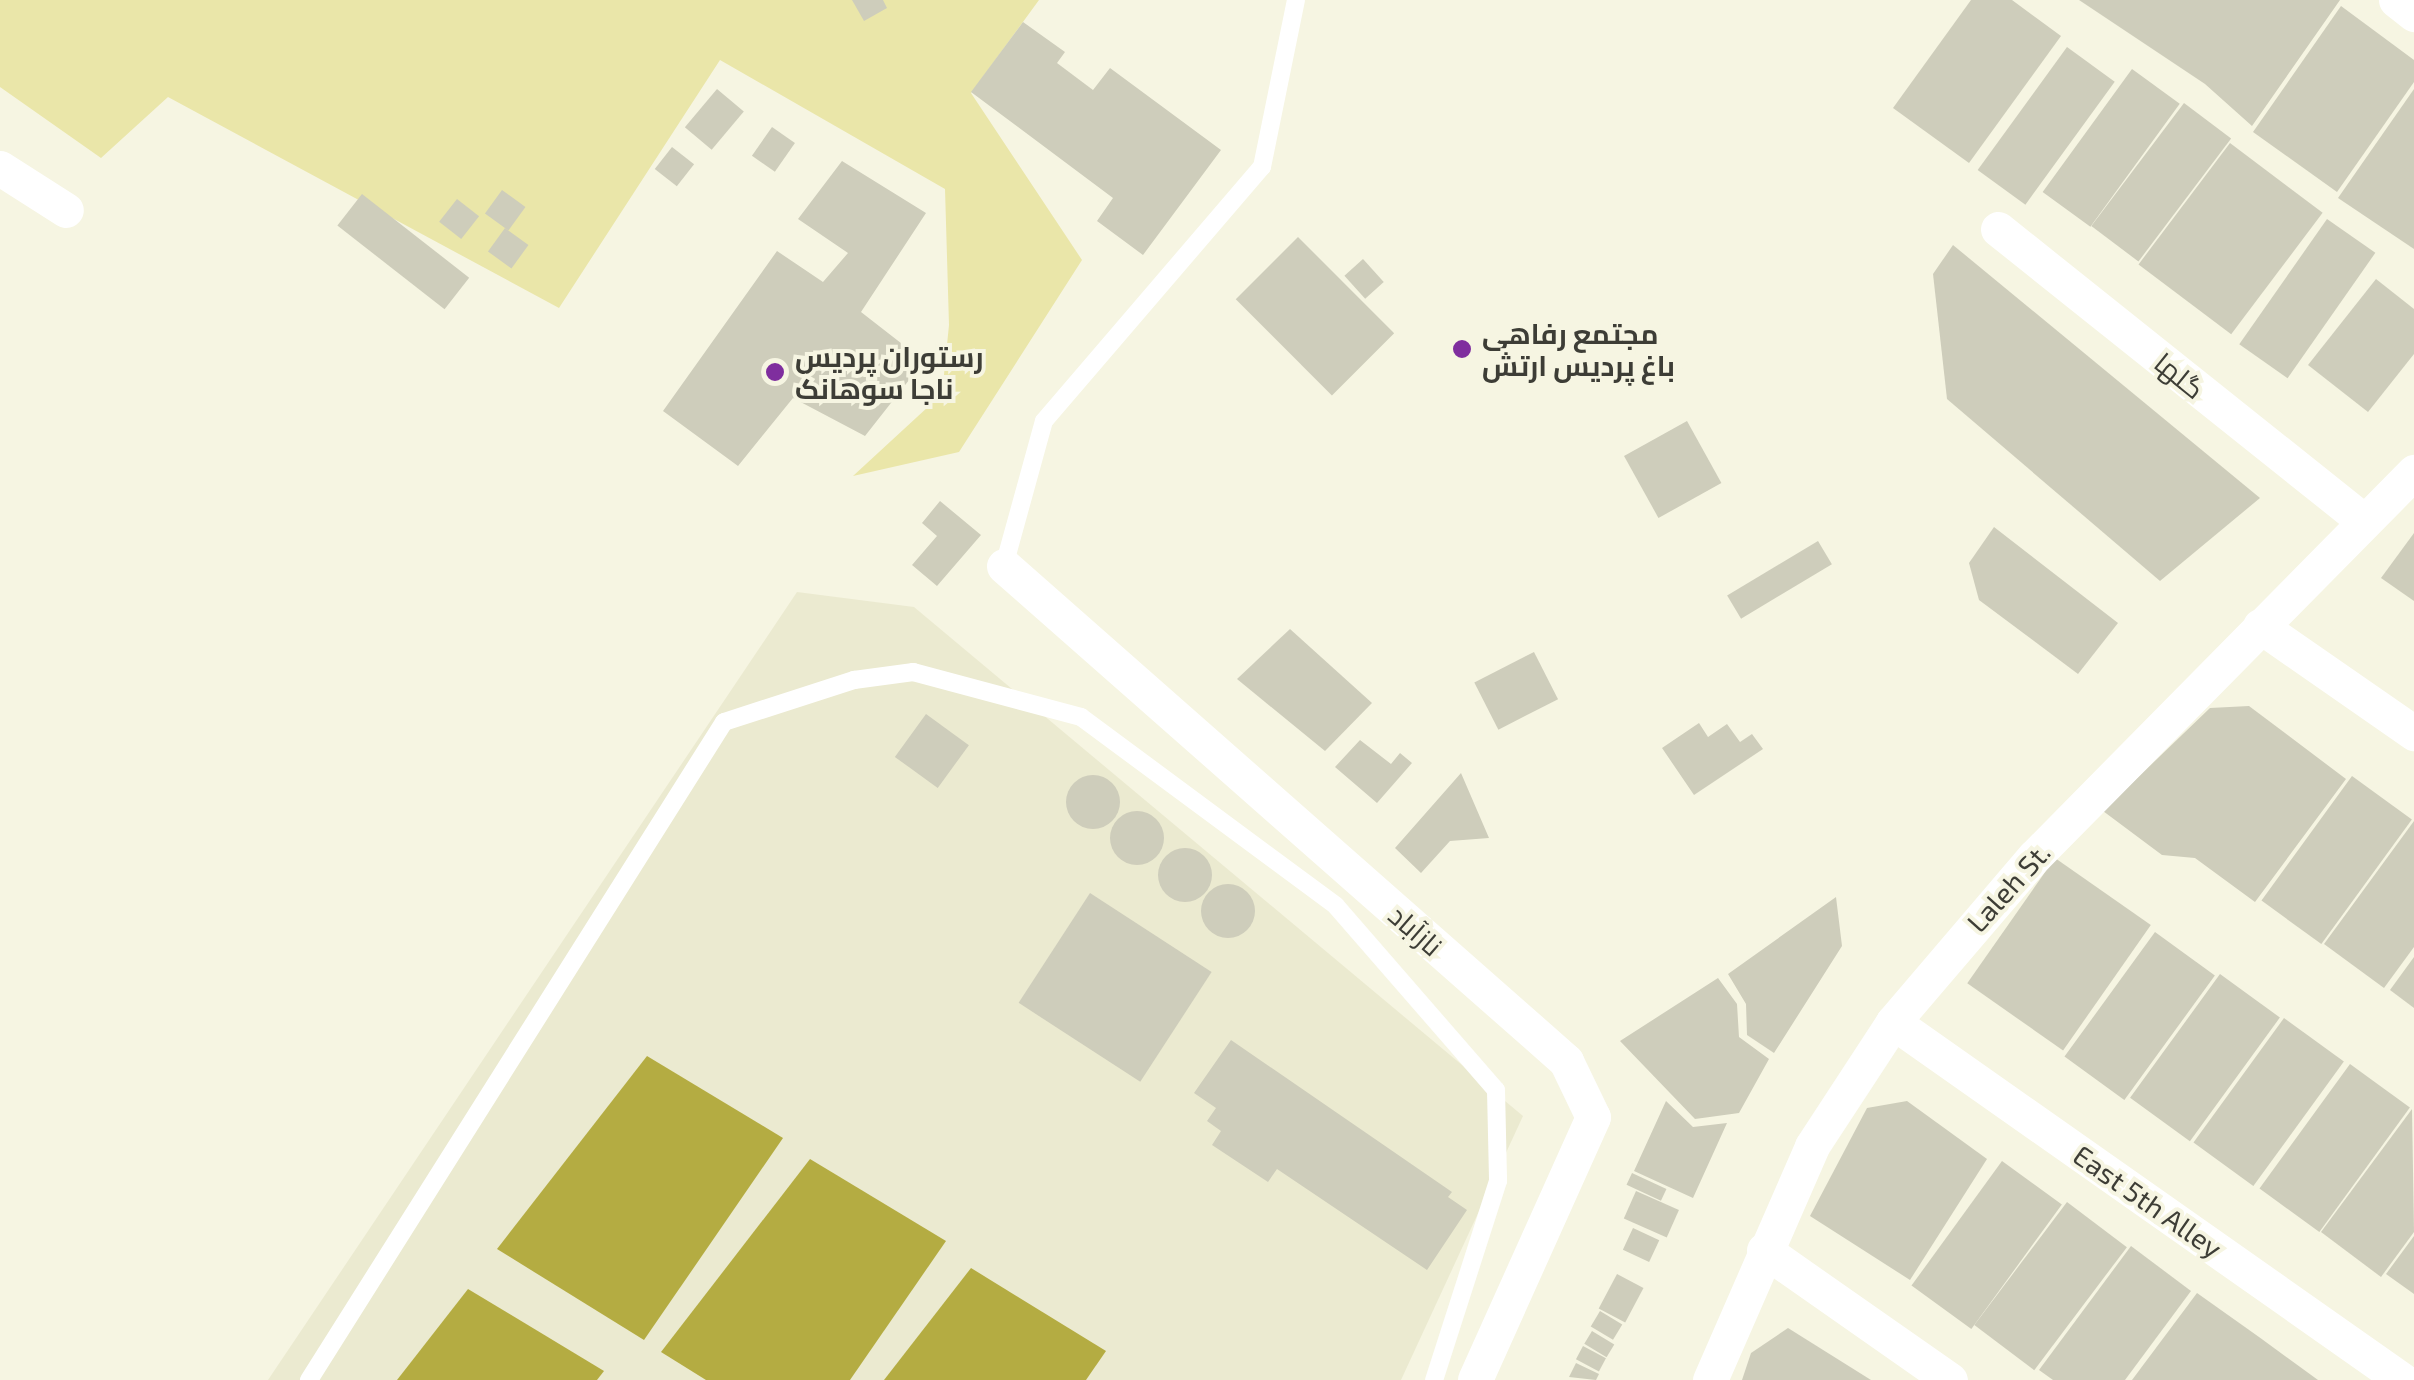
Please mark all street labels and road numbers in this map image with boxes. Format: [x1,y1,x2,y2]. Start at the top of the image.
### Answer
street label: گلها [2148,345,2212,405]
street label: Laleh St. [1959,836,2057,938]
street label: نازآباد [1382,898,1450,962]
street label: East 5th Alley [2067,1137,2229,1265]

